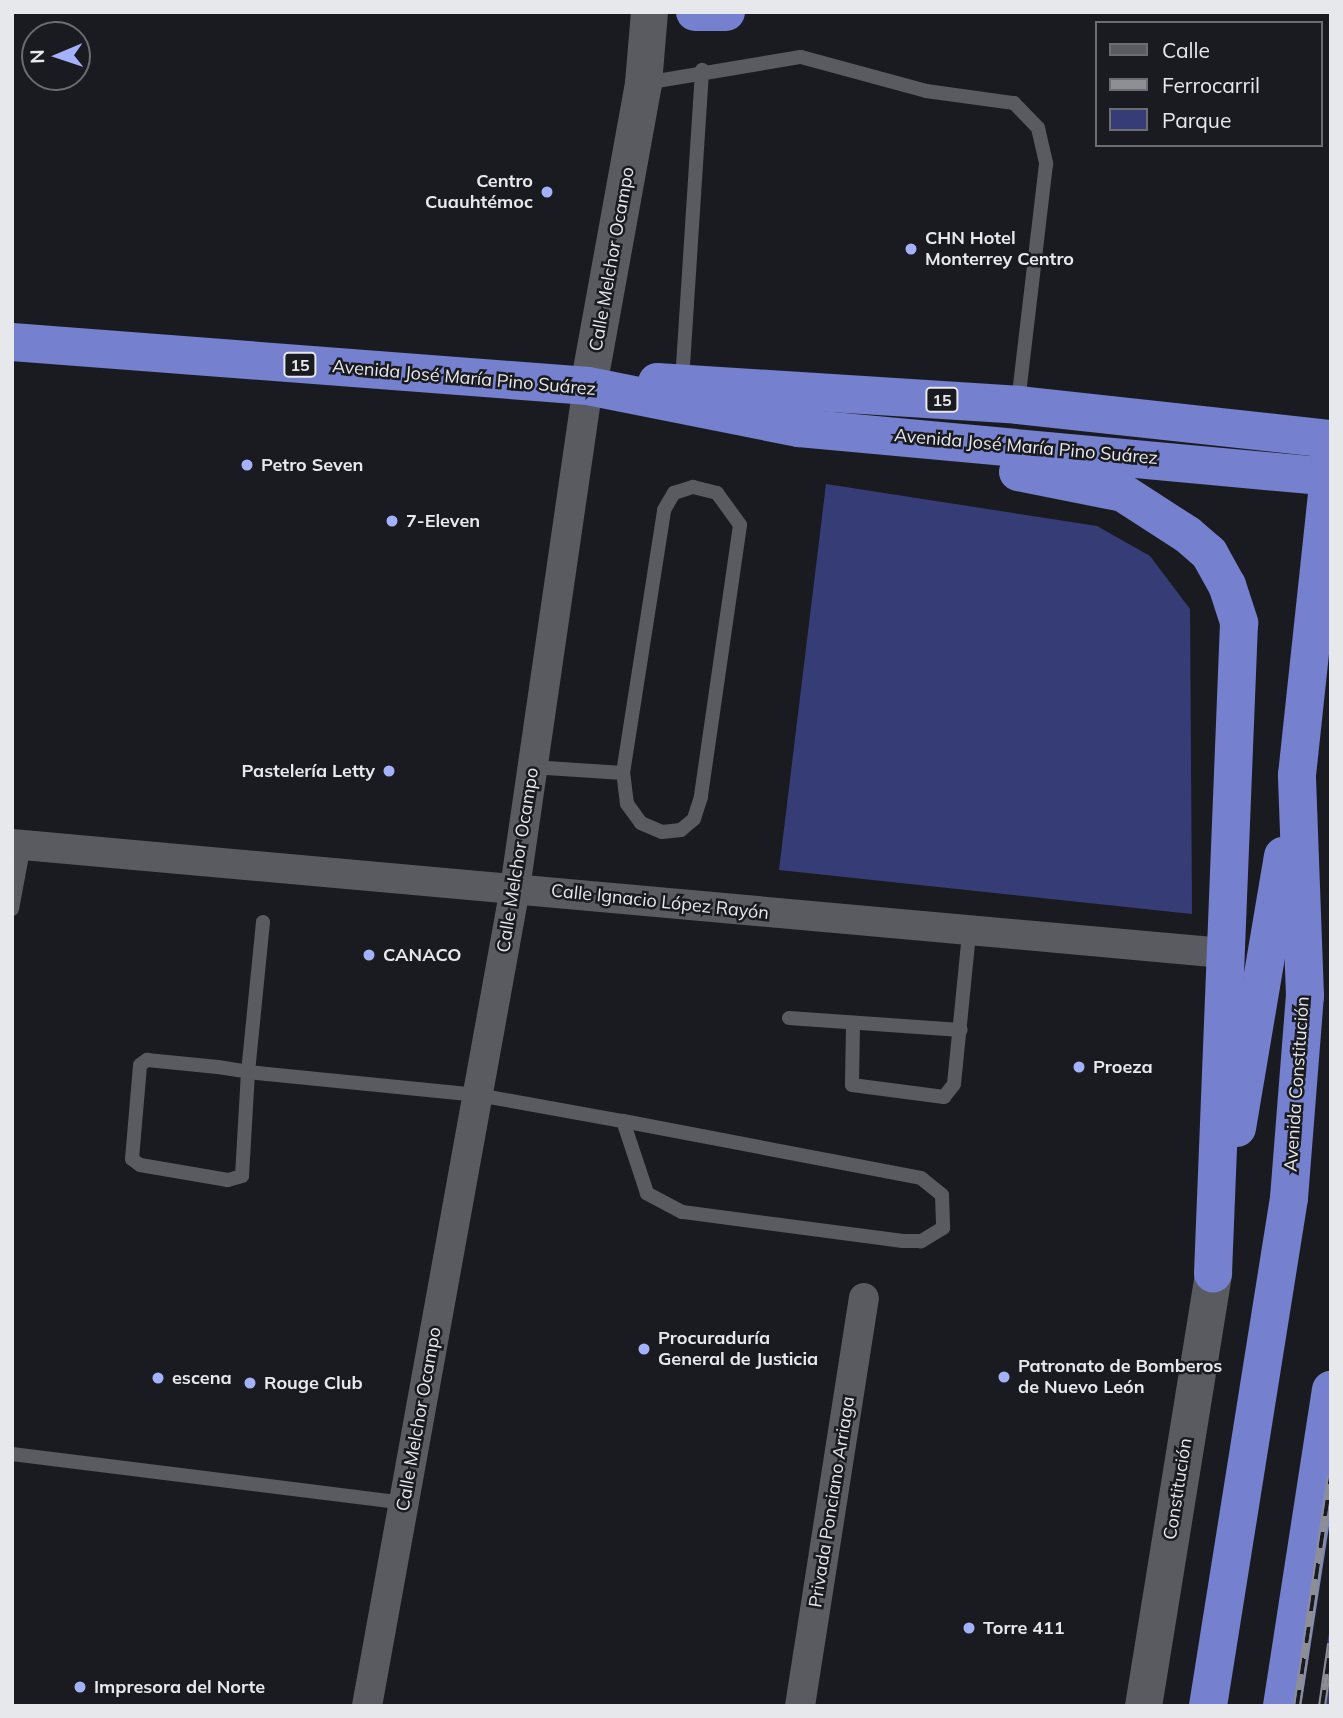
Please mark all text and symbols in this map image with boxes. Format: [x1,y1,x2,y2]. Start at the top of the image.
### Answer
north arrow [21,21,91,91]
legend [1094,21,1322,147]
text: Calle [1162,37,1210,63]
text: N [25,49,49,64]
text: Ferrocarril [1162,72,1260,98]
text: Parque [1162,107,1231,133]
street label: Calle Melchor Ocampo [585,165,639,353]
place label: Centro Cuauhtémoc [425,171,533,214]
marker: Centro Cuauhtémoc [539,184,555,200]
place label: CHN Hotel Monterrey Centro [925,228,1074,270]
marker: CHN Hotel Monterrey Centro [903,241,919,257]
road number: 15 [282,352,318,378]
street label: Avenida José María Pino Suárez [331,356,597,400]
road number: 15 [925,388,960,412]
street label: Avenida José María Pino Suárez [893,425,1159,469]
place label: Petro Seven [261,454,363,476]
marker: Petro Seven [239,457,255,473]
place label: 7-Eleven [406,510,480,532]
marker: 7-Eleven [384,513,400,529]
place label: Pastelería Letty [241,760,375,782]
marker: Pastelería Letty [381,763,397,779]
street label: Calle Melchor Ocampo [493,766,543,954]
street label: Calle Ignacio López Rayón [550,880,770,924]
place label: CANACO [383,944,461,966]
marker: CANACO [361,947,377,963]
street label: Avenida Constitución [1280,996,1314,1172]
place label: Proeza [1093,1056,1153,1078]
marker: Proeza [1071,1059,1087,1075]
street label: Calle Melchor Ocampo [392,1325,446,1513]
place label: Procuraduría General de Justicia [658,1328,818,1370]
marker: Procuraduría General de Justicia [636,1341,652,1357]
place label: Patronato de Bomberos de Nuevo León [1018,1356,1222,1398]
place label: escena [172,1367,232,1389]
marker: Patronato de Bomberos de Nuevo León [996,1369,1012,1385]
marker: escena [150,1370,166,1386]
place label: Rouge Club [264,1372,363,1394]
marker: Rouge Club [242,1375,258,1391]
street label: Privada Ponciano Arriaga [805,1395,859,1609]
street label: Constitución [1159,1437,1197,1541]
place label: Torre 411 [983,1617,1065,1639]
marker: Torre 411 [961,1620,977,1636]
place label: Impresora del Norte [94,1676,265,1698]
marker: Impresora del Norte [72,1679,88,1695]

